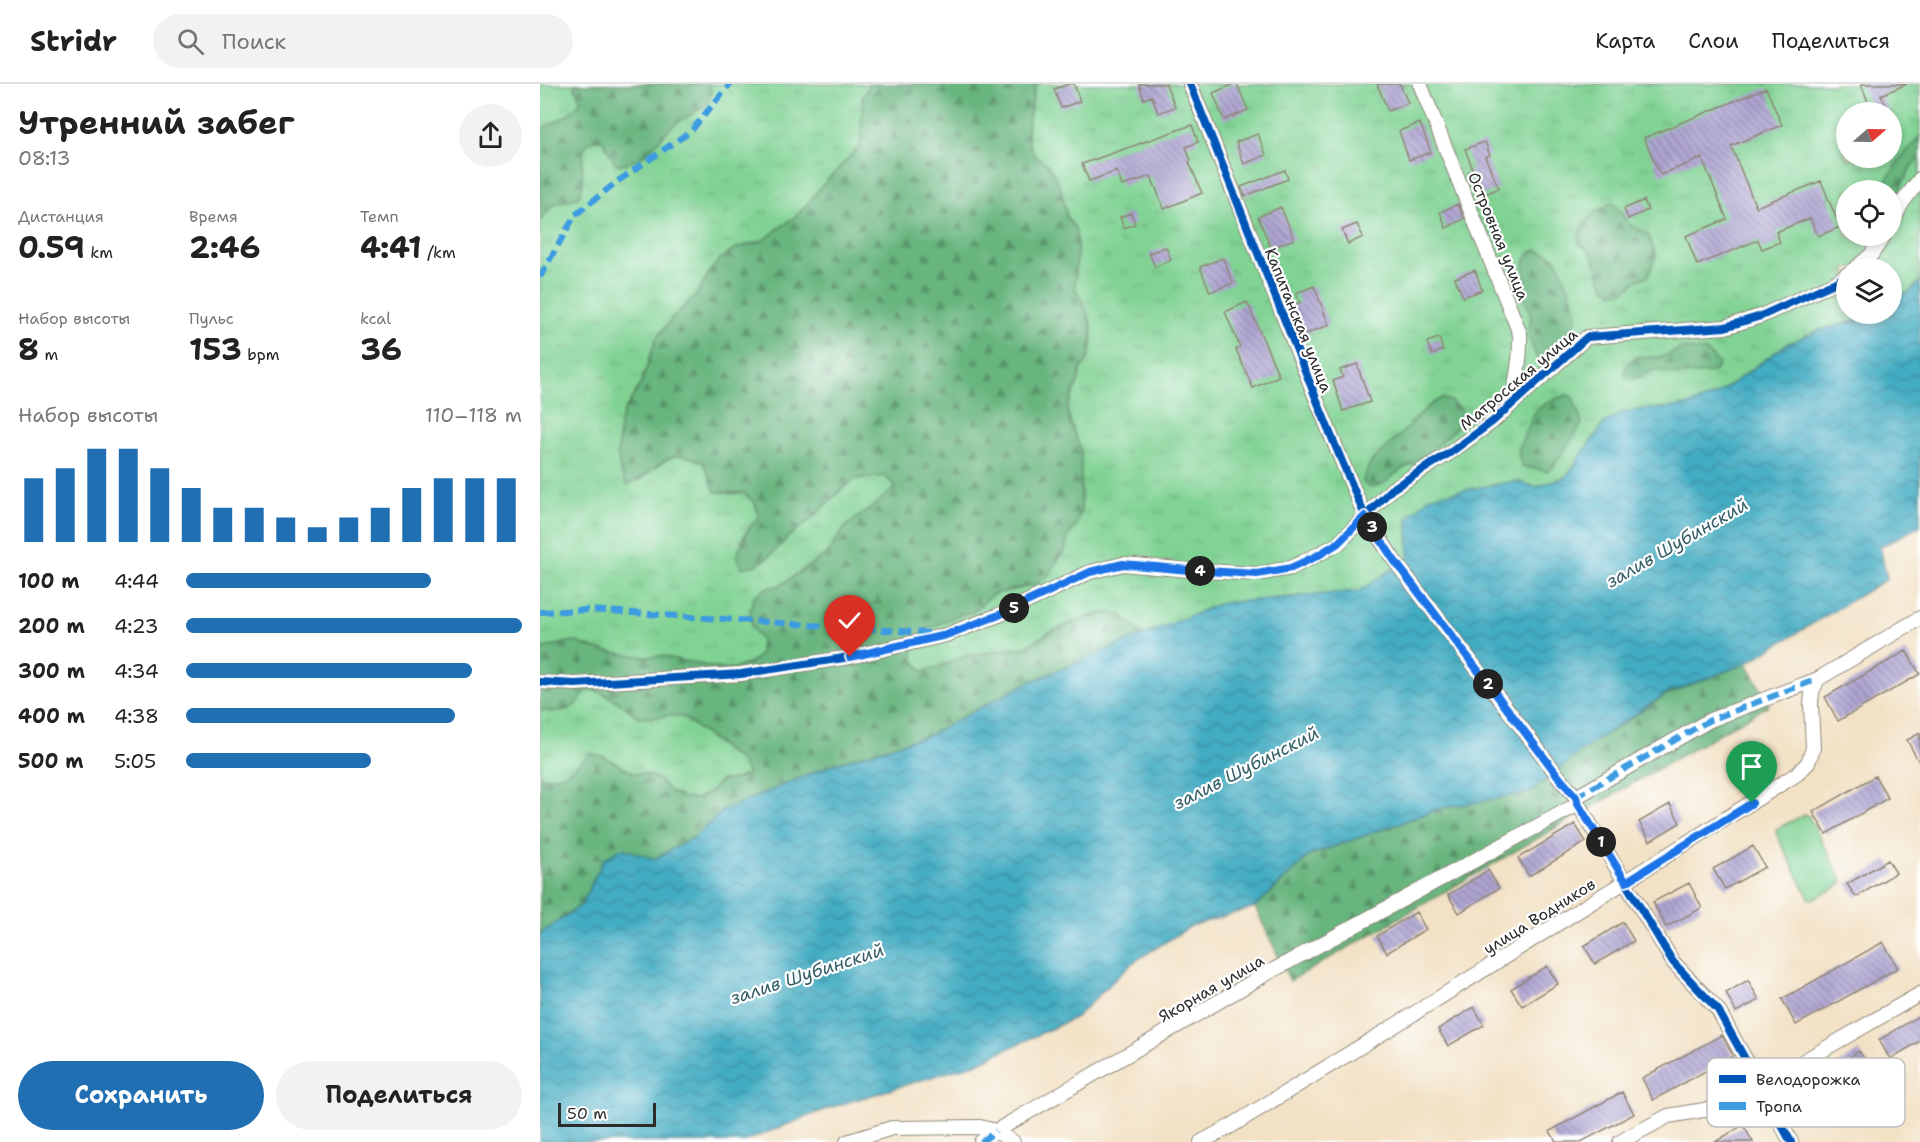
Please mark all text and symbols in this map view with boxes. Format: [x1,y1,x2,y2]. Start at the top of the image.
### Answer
search box [153,14,573,68]
text: Stridr [30,22,117,60]
icon: search [174,25,207,58]
text: Поиск [222,27,286,56]
text: Карта [1595,27,1655,55]
text: Слои [1688,27,1739,55]
text: Поделиться [1772,27,1890,55]
text: Утренний забег [18,100,295,145]
north arrow [1836,102,1902,168]
map controls [1836,102,1902,324]
button: share [459,104,522,167]
text: 08:13 [18,145,70,171]
street label: Островная улица [1463,169,1534,303]
button: locate [1836,180,1902,246]
text: Дистанция [18,206,104,227]
text: Время [189,206,238,227]
text: Темп [360,206,399,227]
text: 0.59 [18,227,85,268]
text: 2:46 [189,227,260,268]
text: 4:41 [360,227,422,268]
text: km [85,242,113,263]
text: /km [422,242,456,263]
street label: Капитанская улица [1260,245,1337,396]
button: layers [1836,258,1902,324]
text: Набор высоты [18,308,130,329]
text: Пульс [189,308,234,329]
text: kcal [360,308,391,329]
street label: Матросская улица [1455,324,1582,435]
text: 8 [18,329,39,370]
text: 153 [189,329,242,370]
text: 36 [360,329,402,370]
text: m [39,344,58,365]
text: bpm [242,344,280,365]
text: Набор высоты [18,402,158,428]
text: 110–118 m [425,402,522,428]
water label: залив Шубинский [1602,493,1752,593]
pin: 3 [1357,512,1387,542]
text: 3 [1366,516,1378,537]
pin: 4 [1185,556,1215,586]
text: 4 [1194,560,1206,581]
text: 100 m [18,568,80,594]
text: 4:44 [114,568,159,594]
pin: 5 [999,593,1029,623]
pin [824,595,875,657]
text: 5 [1009,597,1019,618]
icon: check [833,604,866,637]
text: 200 m [18,613,85,639]
text: 4:23 [114,613,159,639]
text: 300 m [18,658,85,684]
text: 4:34 [114,658,159,684]
pin: 2 [1473,669,1503,699]
text: 2 [1482,673,1494,694]
text: 400 m [18,703,85,729]
text: 4:38 [114,703,159,729]
water label: залив Шубинский [1169,721,1323,815]
pin [1726,741,1777,803]
text: 500 m [18,748,84,774]
text: 5:05 [114,748,156,774]
icon: arrive [1735,750,1768,783]
pin: 1 [1586,827,1616,857]
text: 1 [1597,831,1605,852]
street label: улица Водников [1479,874,1599,959]
water label: залив Шубинский [727,938,887,1010]
street label: Якорная улица [1155,950,1268,1027]
legend [1707,1058,1905,1127]
button: Сохранить [18,1061,264,1130]
button: Поделиться [276,1061,522,1130]
text: Велодорожка [1756,1069,1861,1090]
text: Тропа [1756,1096,1802,1117]
scale bar [558,1100,656,1128]
text: 50 m [567,1103,607,1124]

